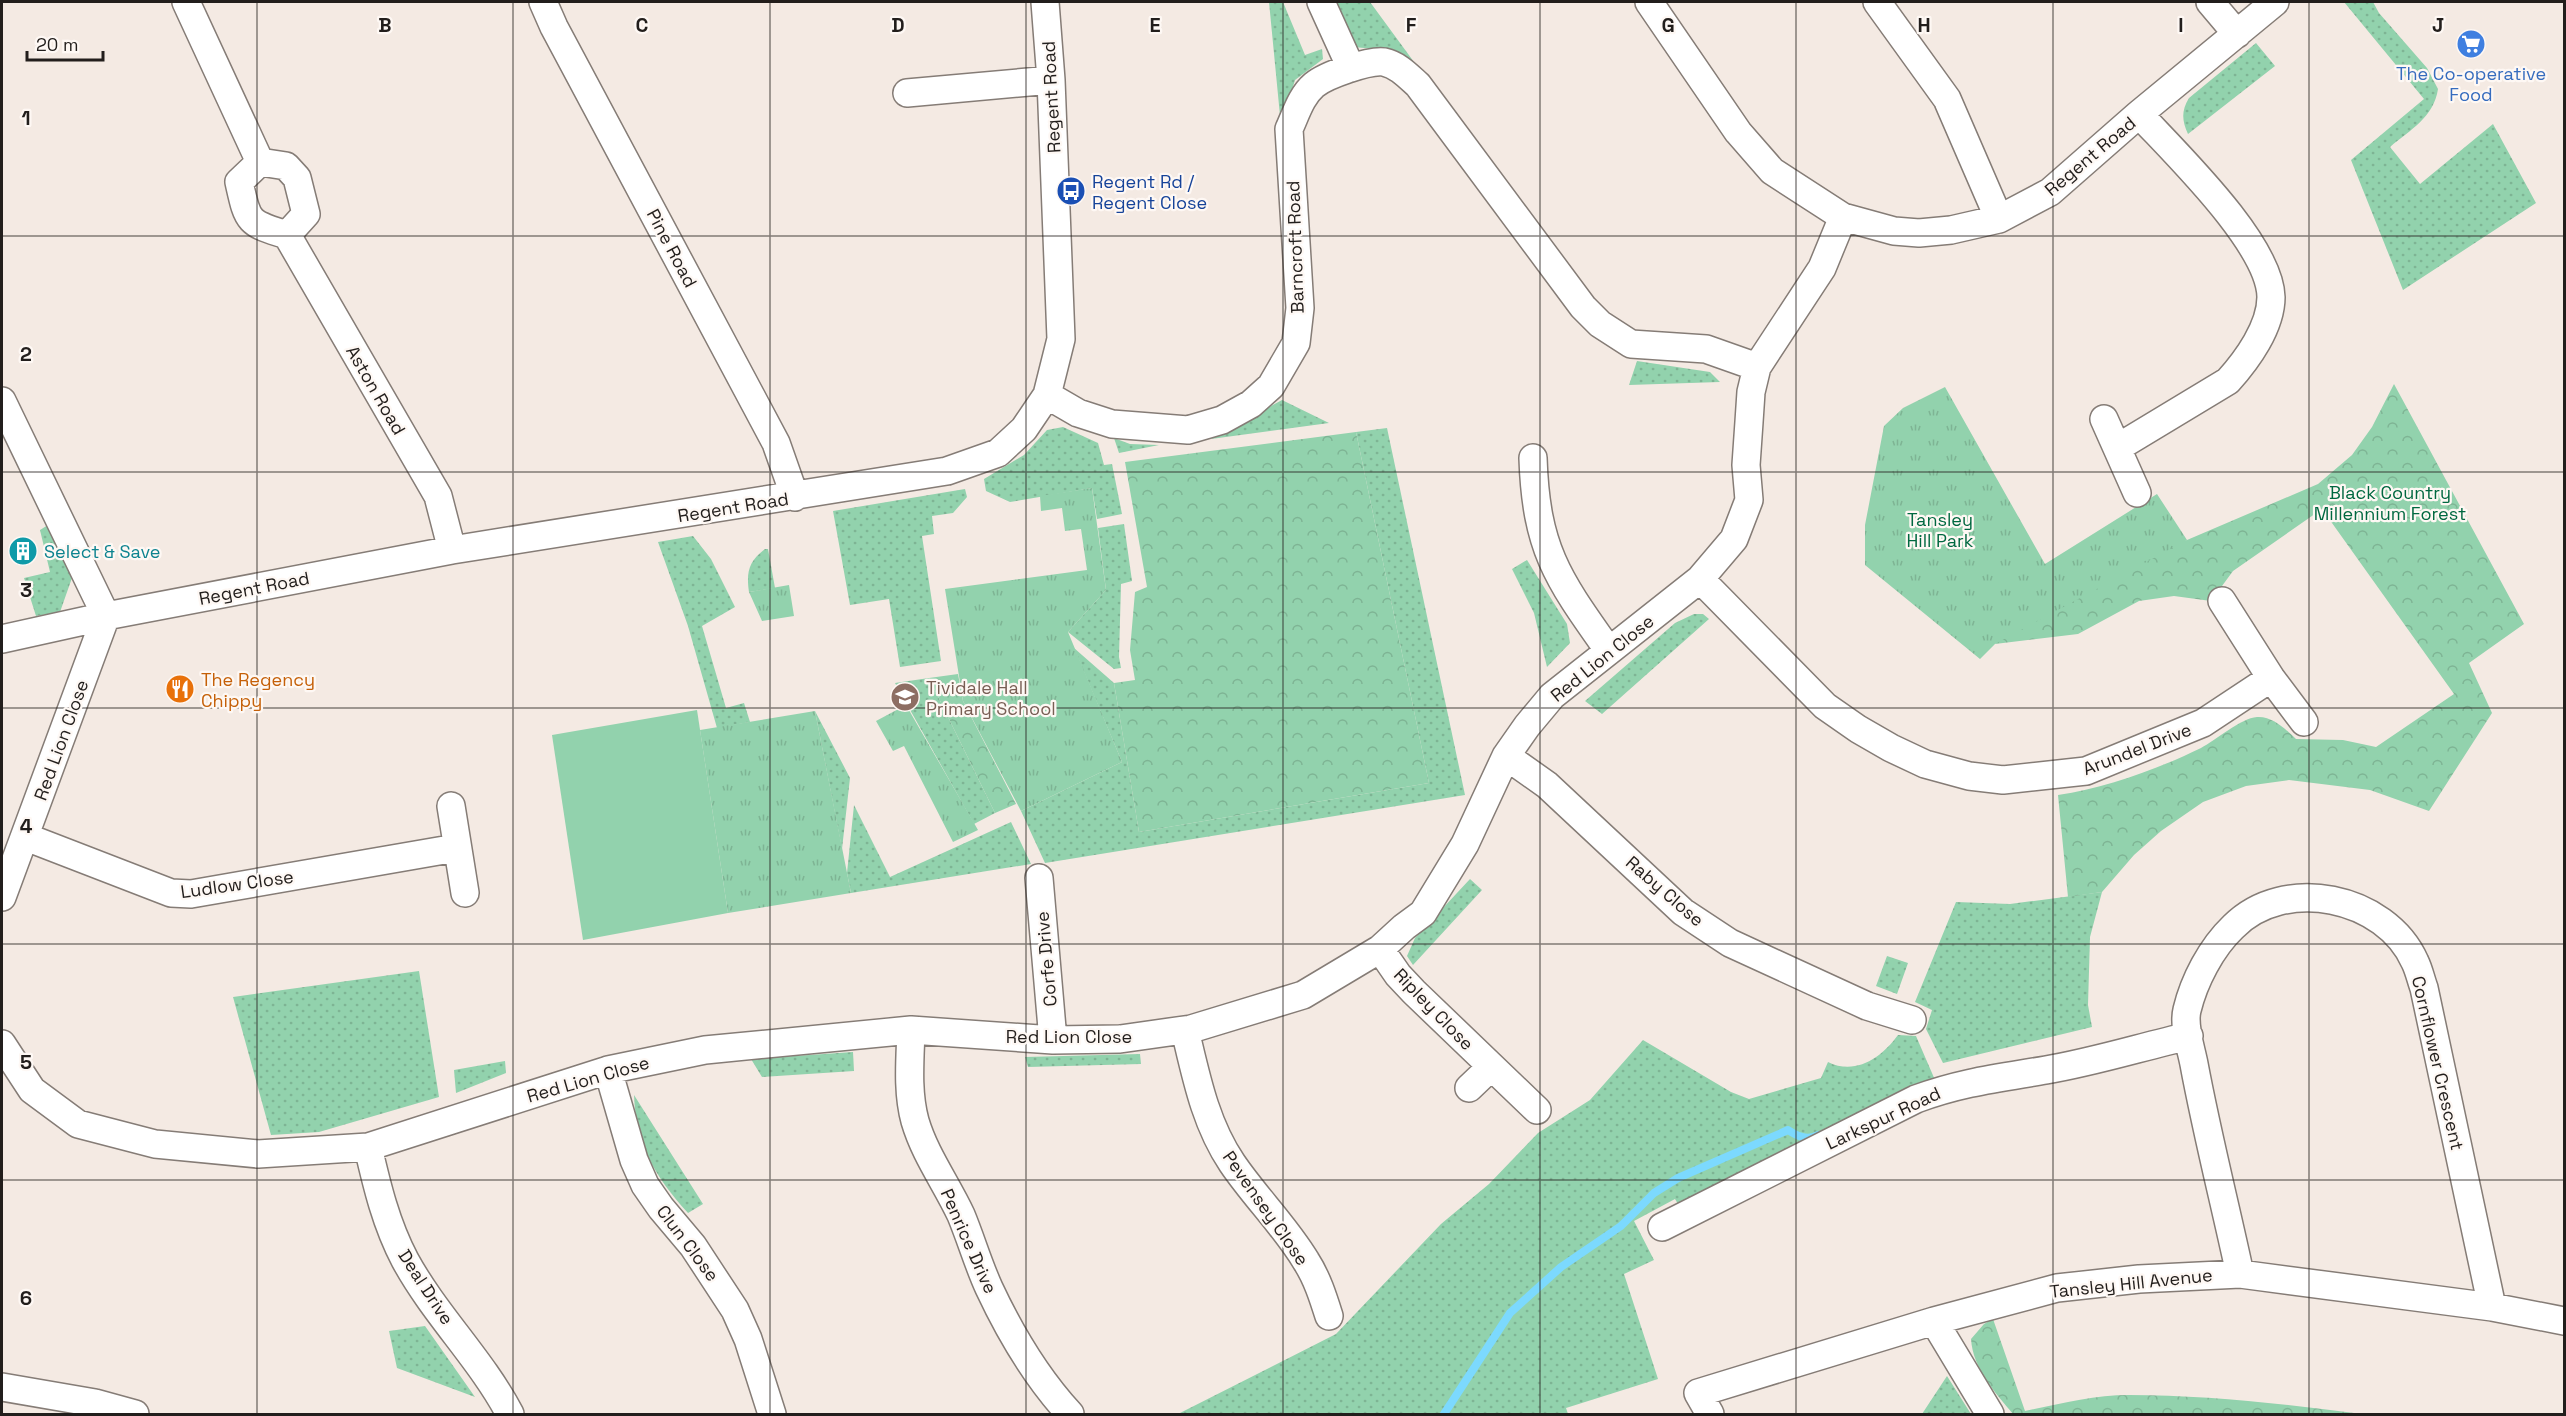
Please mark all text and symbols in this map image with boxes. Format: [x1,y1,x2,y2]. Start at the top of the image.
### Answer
text: B [378,12,392,38]
text: C [636,12,649,38]
text: D [891,12,905,38]
text: E [1149,12,1161,38]
text: F [1406,12,1417,38]
text: G [1661,12,1675,38]
text: H [1917,12,1931,38]
text: I [2178,12,2184,38]
text: J [2432,12,2444,38]
scale bar [27,24,104,62]
supermarket icon: The Co-operative Food [2455,28,2487,60]
text: 20 m [36,33,79,56]
street label: Regent Road [1037,40,1065,154]
place label: The Co-operative Food [2396,62,2546,106]
text: 1 [21,105,31,131]
street label: Regent Road [2040,111,2140,201]
place label: Regent Rd / Regent Close [1092,170,1207,214]
bus stop icon: Regent Rd / Regent Close [1055,175,1087,207]
street label: Barncroft Road [1281,180,1309,314]
street label: Pine Road [642,205,702,291]
text: 2 [20,341,32,367]
street label: Aston Road [341,341,411,439]
park label: Black Country Millennium Forest [2314,481,2466,525]
street label: Regent Road [676,487,790,527]
park label: Tansley Hill Park [1906,508,1974,552]
building icon: Select & Save [7,535,39,567]
place label: Select & Save [44,540,160,563]
street label: Regent Road [197,566,311,610]
text: 3 [20,577,32,603]
street label: Red Lion Close [1546,609,1658,707]
place label: The Regency Chippy [201,668,315,712]
restaurant icon: The Regency Chippy [164,673,196,705]
place label: Tividale Hall Primary School [926,676,1056,720]
street label: Red Lion Close [29,677,93,803]
school or university icon: Tividale Hall Primary School [889,681,921,713]
street label: Arundel Drive [2079,718,2195,780]
text: 4 [20,813,33,839]
street label: Raby Close [1621,851,1709,931]
street label: Ludlow Close [179,865,295,903]
street label: Corfe Drive [1030,910,1062,1008]
street label: Ripley Close [1389,963,1479,1055]
street label: Cornflower Crescent [2407,974,2469,1152]
street label: Red Lion Close [1006,1025,1132,1048]
text: 5 [20,1049,32,1075]
street label: Red Lion Close [524,1051,652,1107]
street label: Larkspur Road [1822,1081,1944,1155]
street label: Pevensey Close [1218,1146,1314,1270]
street label: Penrice Drive [936,1185,1002,1297]
street label: Clun Close [652,1200,724,1286]
street label: Deal Drive [393,1245,459,1329]
street label: Tansley Hill Avenue [2048,1263,2214,1303]
text: 6 [20,1285,32,1311]

